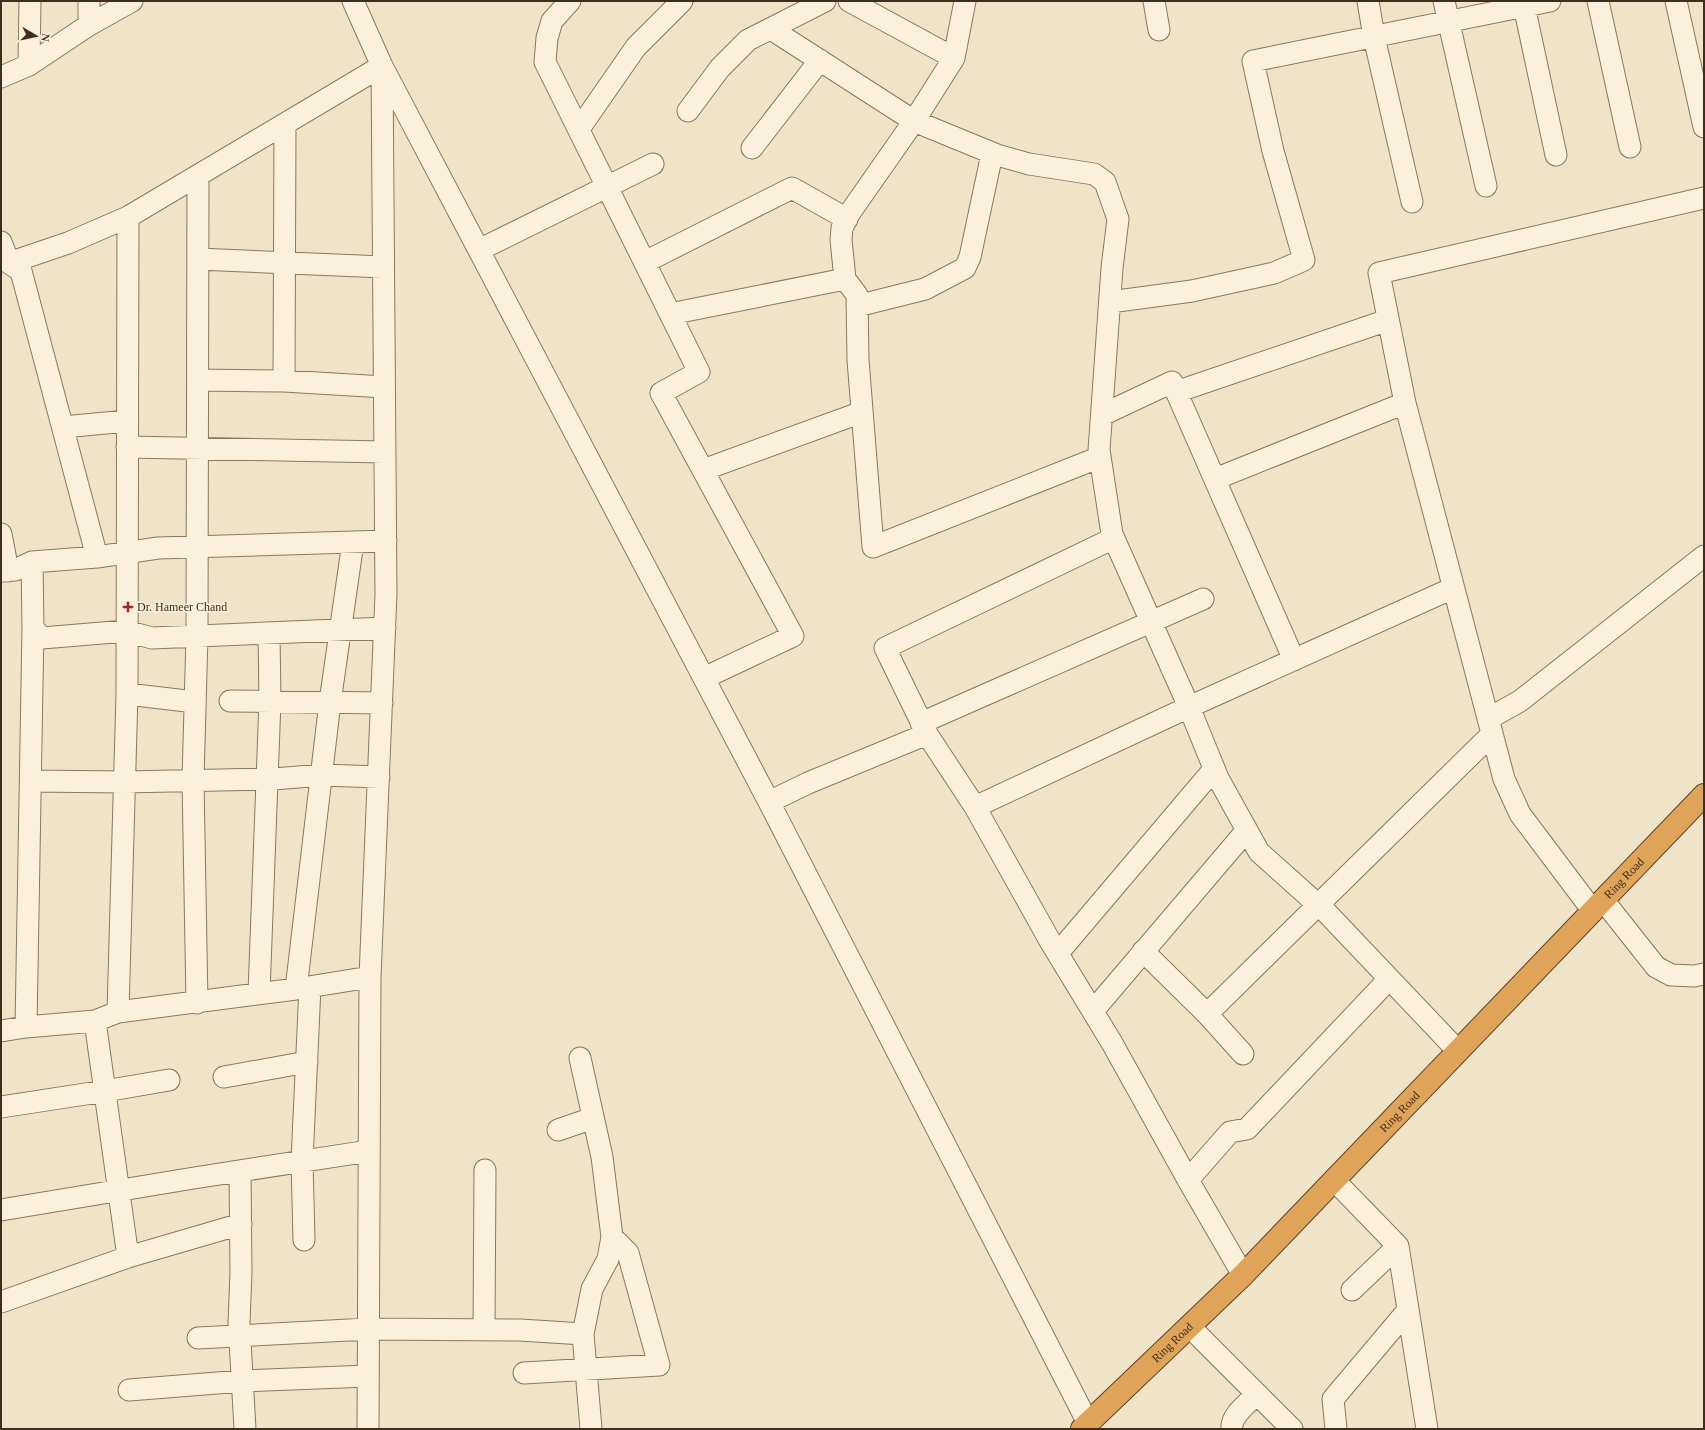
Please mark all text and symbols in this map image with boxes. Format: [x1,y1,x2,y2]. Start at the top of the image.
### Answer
north arrow [16,16,56,56]
text: N [39,33,52,42]
place label: Dr. Hameer Chand [137,600,227,614]
marker: Dr. Hameer Chand [122,601,134,613]
street label: Ring Road [1601,855,1647,902]
street label: Ring Road [1377,1088,1423,1135]
street label: Ring Road [1149,1320,1196,1366]

